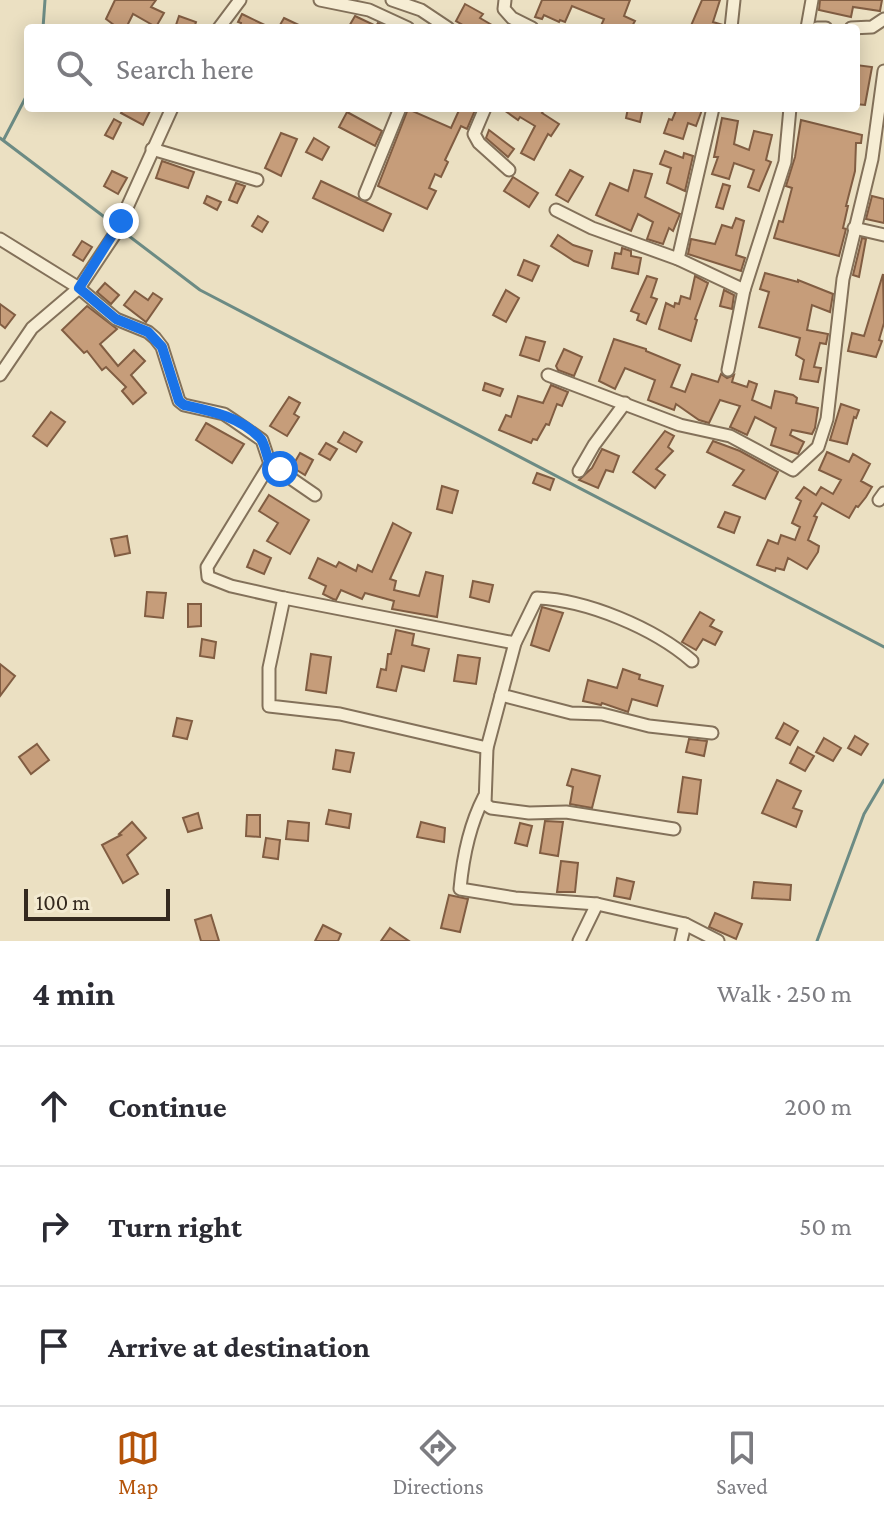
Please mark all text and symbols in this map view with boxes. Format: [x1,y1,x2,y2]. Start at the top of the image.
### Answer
search box [24,24,860,112]
icon: search [52,46,96,90]
text: Search here [116,52,254,85]
route end [103,203,139,239]
route start [262,451,298,487]
scale bar [24,885,170,921]
text: 100 m [36,890,90,915]
text: 4 min [32,975,115,1012]
text: Walk · 250 m [717,979,852,1008]
icon: ahead [32,1084,76,1128]
text: Continue [108,1090,227,1123]
text: 200 m [784,1092,852,1121]
icon: right [32,1204,76,1248]
text: Turn right [108,1210,242,1243]
text: 50 m [799,1212,852,1241]
icon: arrive [32,1324,76,1368]
text: Arrive at destination [108,1330,370,1363]
tab: Map [116,1426,160,1499]
tab: Directions [393,1426,484,1499]
tab: Saved [716,1426,768,1499]

